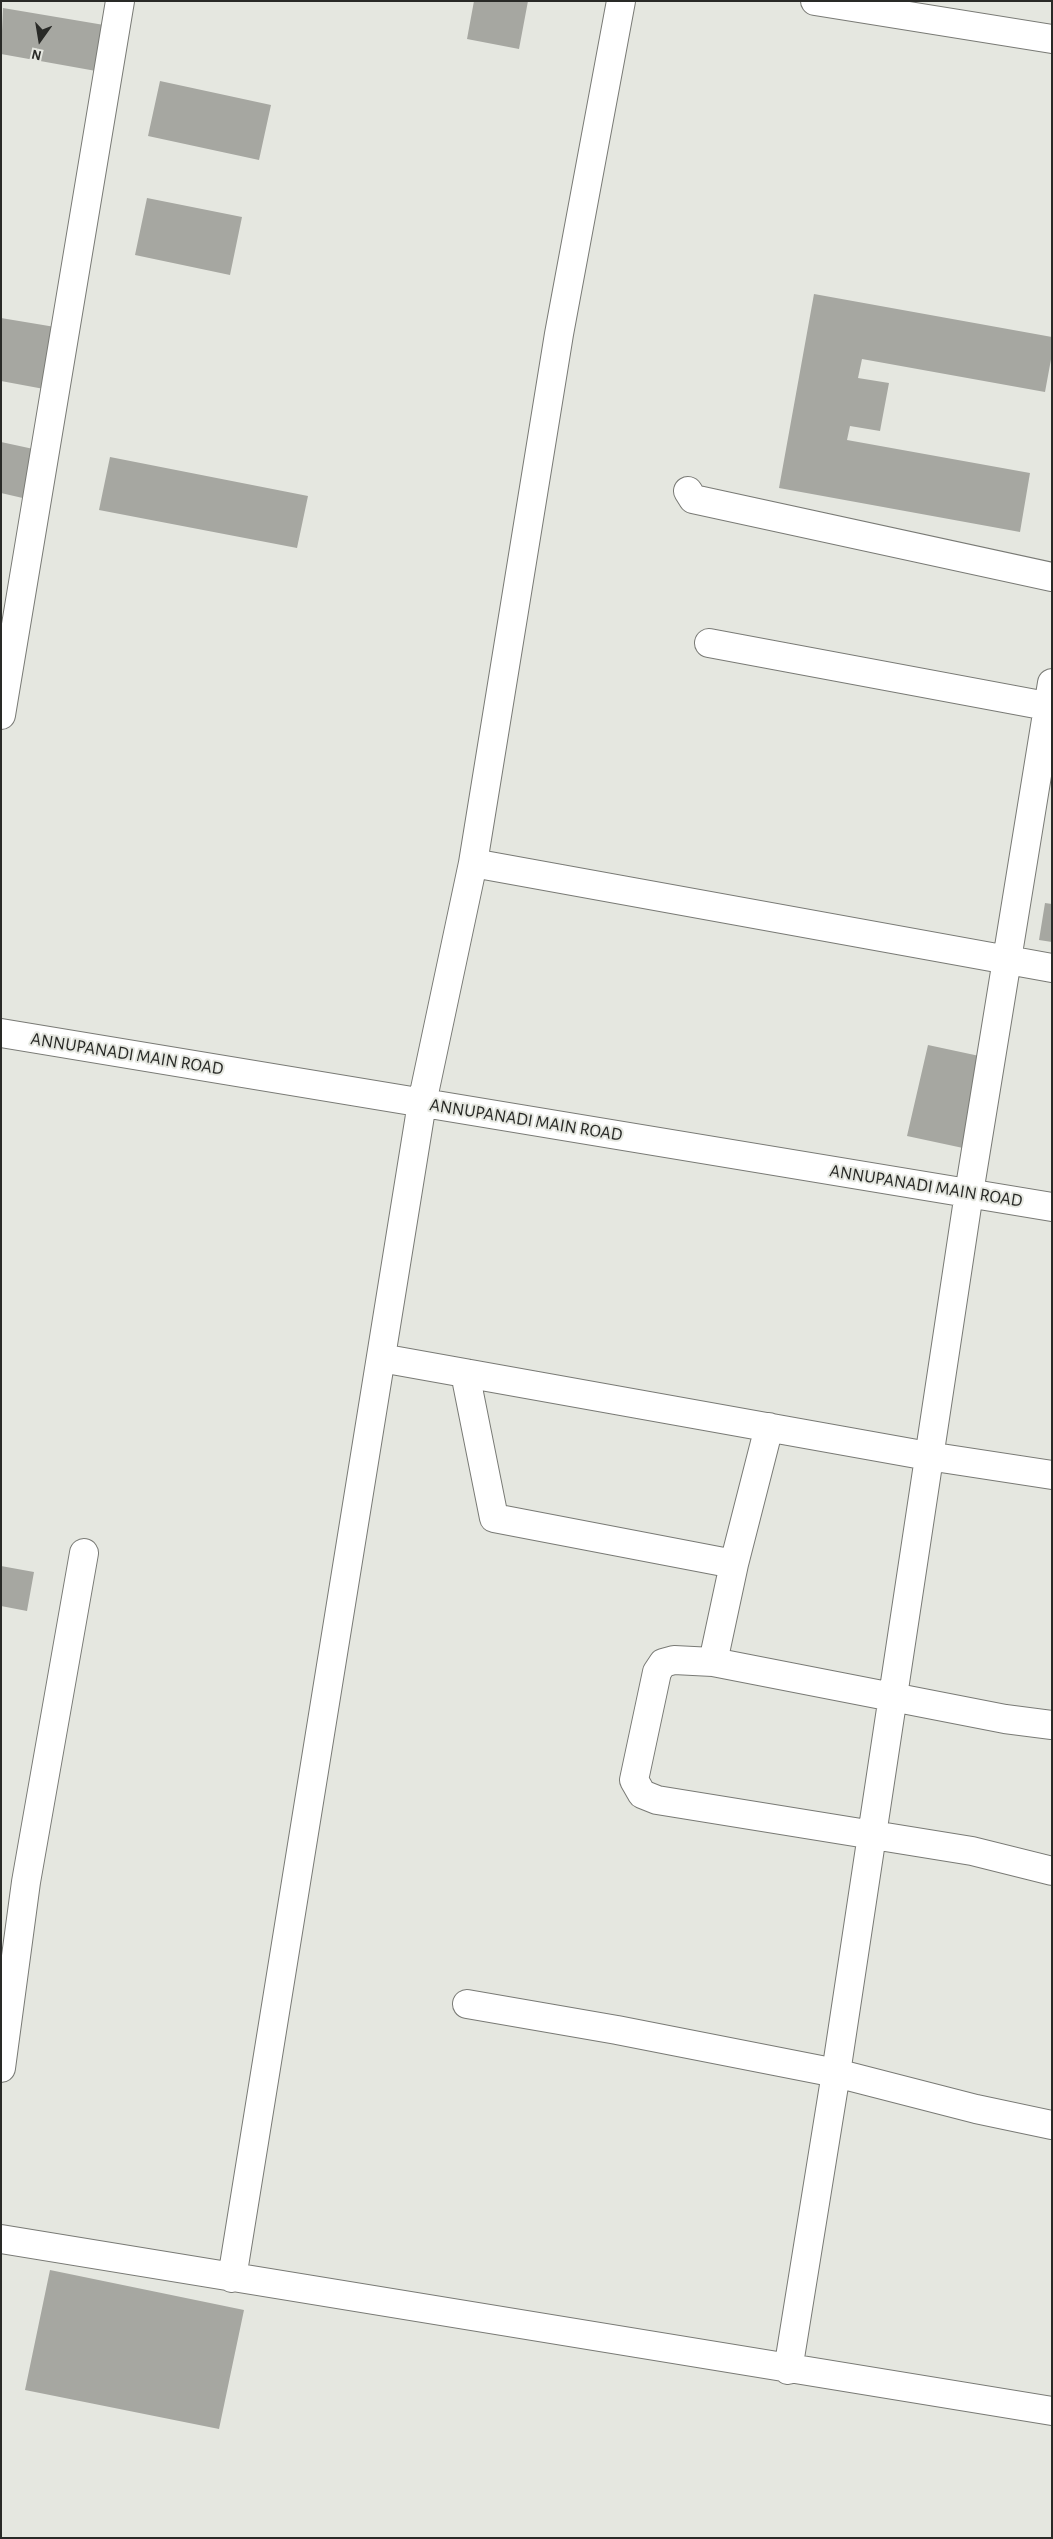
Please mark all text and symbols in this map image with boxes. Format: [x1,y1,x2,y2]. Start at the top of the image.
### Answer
north arrow [15,15,65,65]
text: N [30,47,43,63]
street label: ANNUPANADI MAIN ROAD [29,1028,225,1080]
street label: ANNUPANADI MAIN ROAD [428,1094,624,1146]
street label: ANNUPANADI MAIN ROAD [828,1160,1024,1212]

